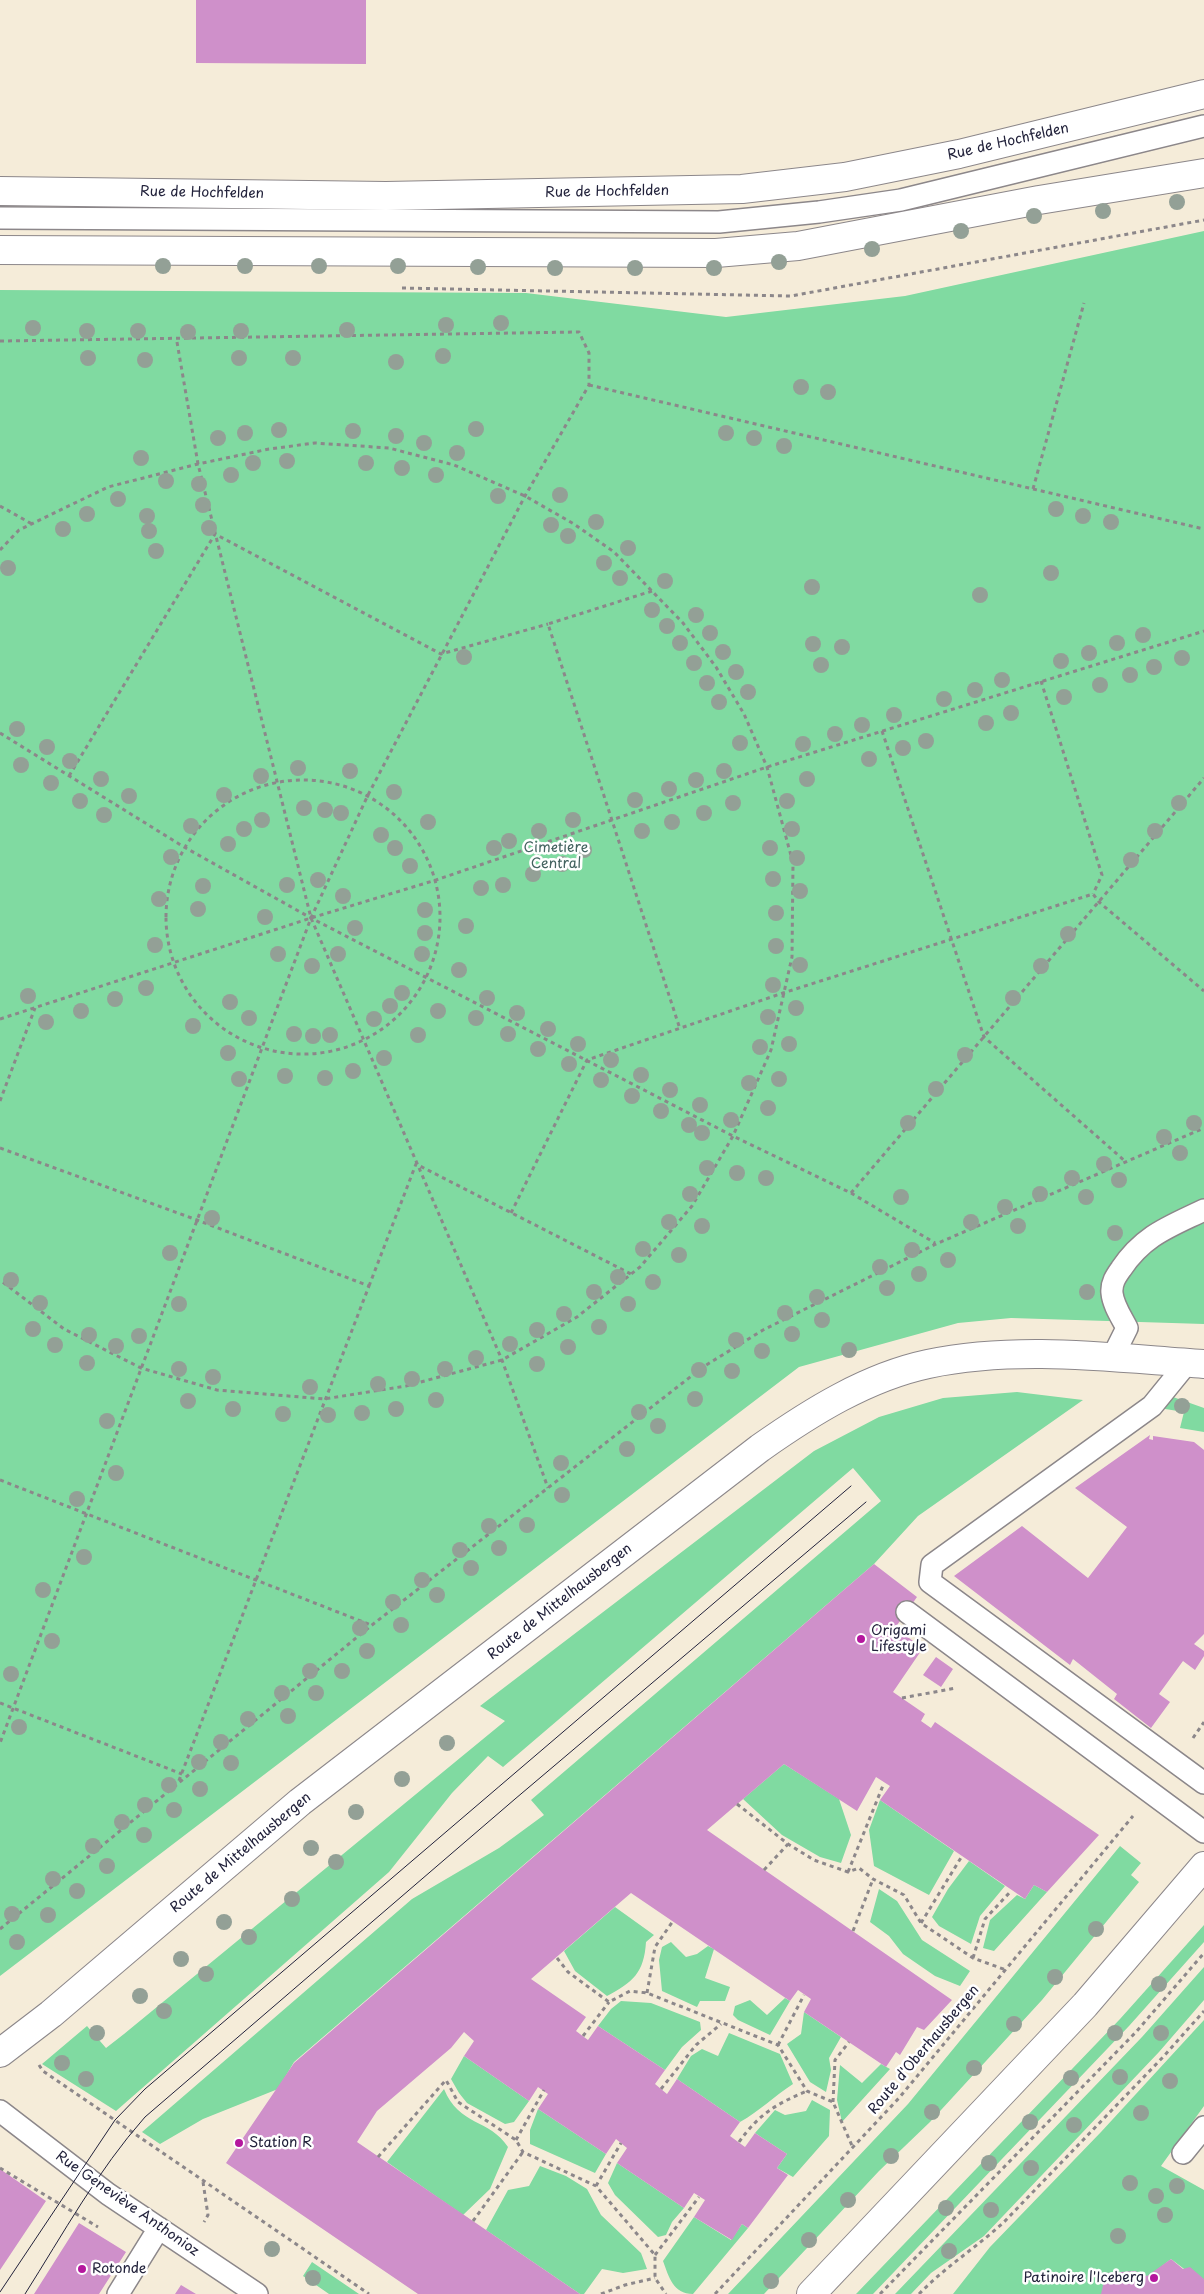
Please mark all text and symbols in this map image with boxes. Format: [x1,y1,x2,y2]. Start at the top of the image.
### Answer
street label: Rue de Hochfelden [946,120,1070,164]
street label: Rue de Hochfelden [545,183,669,201]
street label: Rue de Hochfelden [140,184,264,202]
park label: Cimetière Central [524,840,588,872]
street label: Route de Mittelhausbergen [485,1540,635,1664]
place label: Origami Lifestyle [871,1623,927,1655]
marker: Origami Lifestyle [855,1633,867,1645]
street label: Route de Mittelhausbergen [167,1789,315,1917]
street label: Route d'Oberhausbergen [865,1982,983,2118]
place label: Station R [249,2135,312,2151]
marker: Station R [233,2137,245,2149]
street label: Rue Geneviève Anthonioz [52,2148,202,2260]
place label: Rotonde [92,2261,146,2277]
marker: Rotonde [76,2263,88,2275]
place label: Patinoire l'Iceberg [1023,2270,1144,2286]
marker: Patinoire l'Iceberg [1148,2272,1160,2284]

